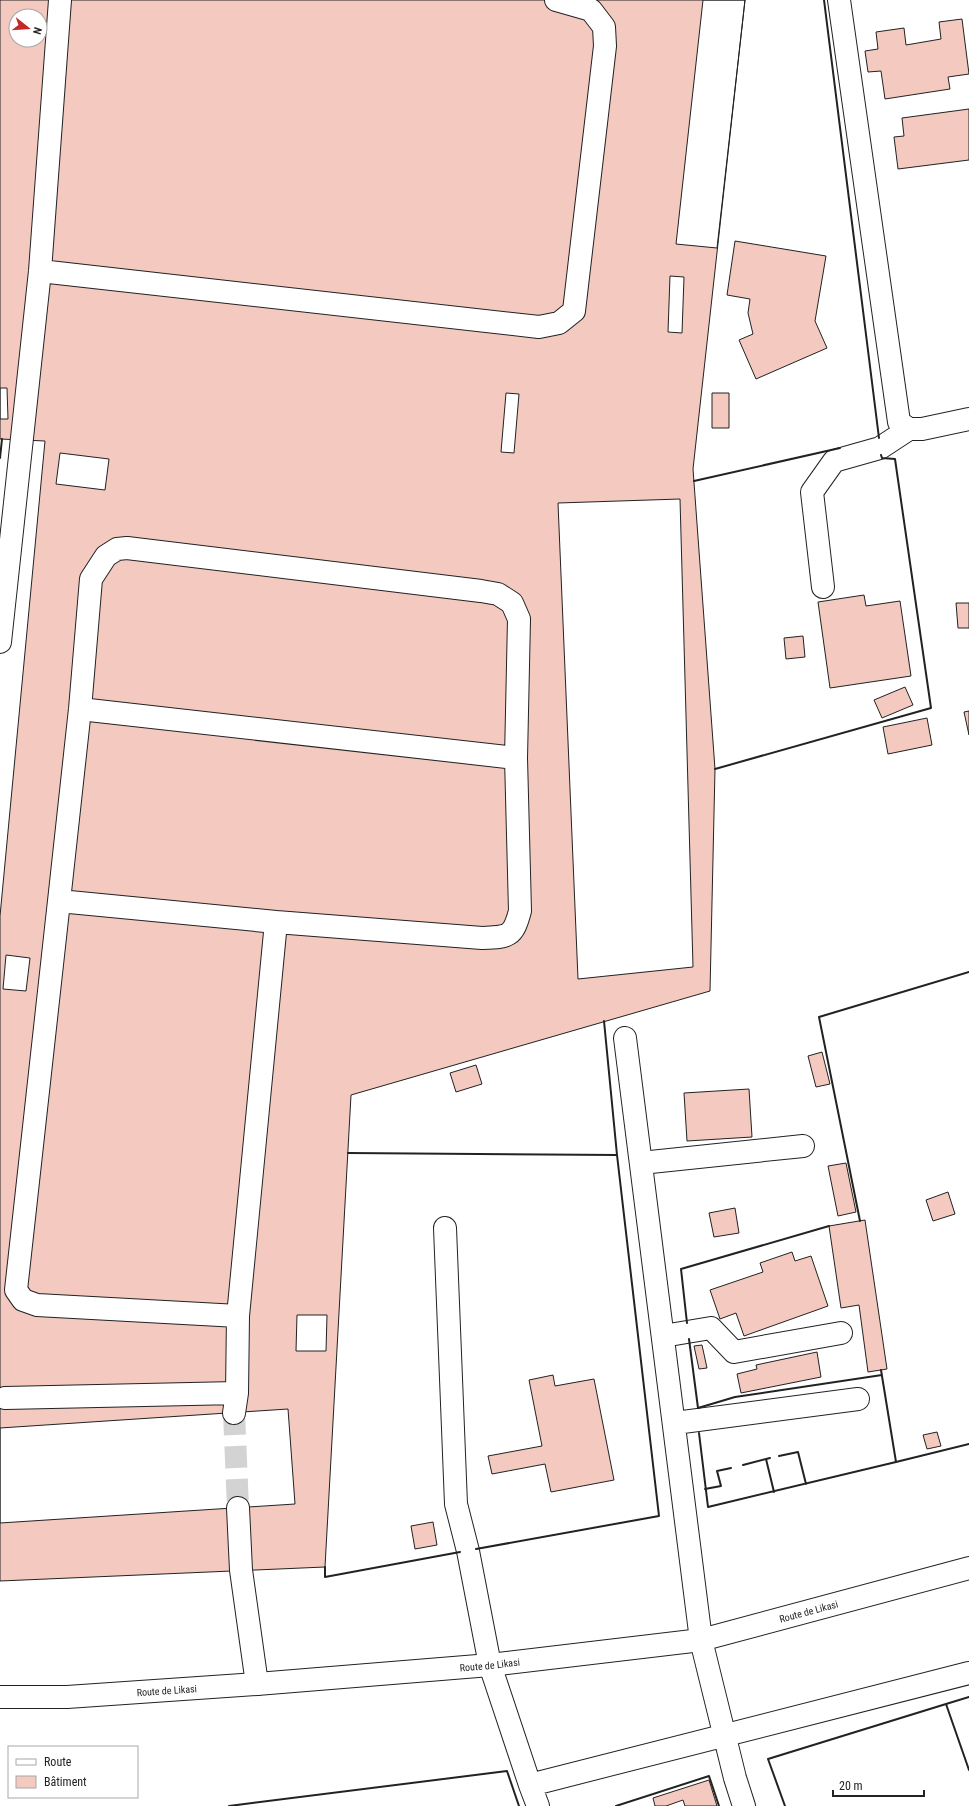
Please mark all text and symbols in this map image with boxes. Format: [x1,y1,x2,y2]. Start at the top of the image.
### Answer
north arrow [8,8,48,48]
text: N [30,26,44,36]
street label: Route de Likasi [778,1598,839,1624]
street label: Route de Likasi [459,1656,520,1673]
street label: Route de Likasi [136,1683,197,1698]
legend [8,1746,138,1798]
text: Route [44,1755,72,1769]
scale bar [833,1772,924,1798]
text: Bâtiment [44,1775,87,1789]
text: 20 m [839,1779,863,1793]

